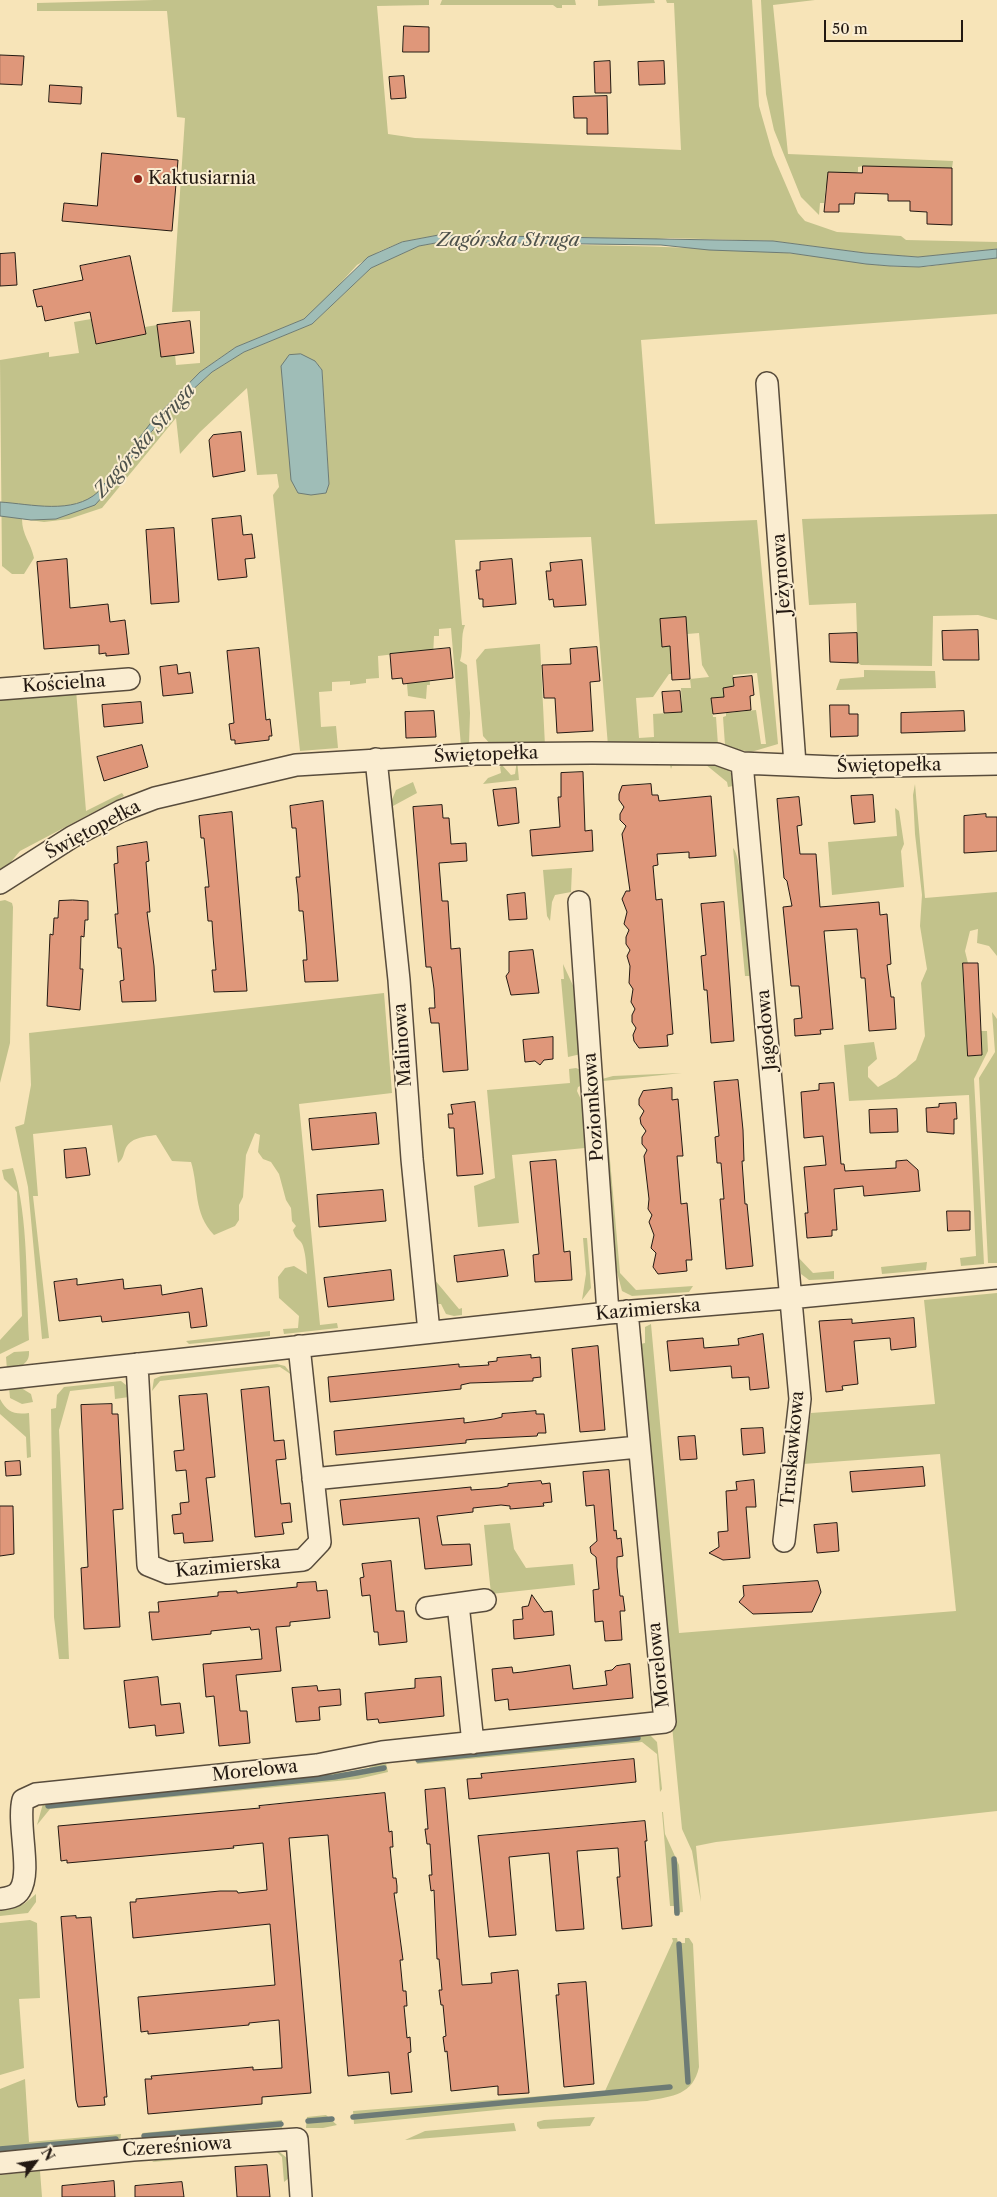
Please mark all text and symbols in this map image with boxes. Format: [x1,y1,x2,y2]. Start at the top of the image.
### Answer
scale bar [827,10,966,42]
text: 50 m [832,19,868,38]
place label: Kaktusiarnia [148,168,256,190]
marker: Kaktusiarnia [132,173,144,185]
water label: Zagórska Struga [436,230,580,252]
water label: Zagórska Struga [89,379,201,503]
street label: Jeżynowa [768,533,796,615]
street label: Kościelna [22,670,106,698]
street label: Świętopełka [433,742,539,768]
street label: Świętopełka [837,754,941,778]
street label: Świętopełka [42,796,144,864]
street label: Jagodowa [753,988,781,1072]
street label: Malinowa [389,1002,417,1088]
street label: Poziomkowa [579,1052,609,1162]
street label: Kazimierska [594,1295,702,1325]
street label: Truskawkowa [777,1390,809,1508]
street label: Kazimierska [174,1552,282,1582]
street label: Morelowa [644,1621,674,1709]
street label: Morelowa [211,1756,299,1786]
street label: Czereśniowa [122,2132,232,2162]
north arrow [10,2137,60,2187]
text: N [37,2144,59,2164]

